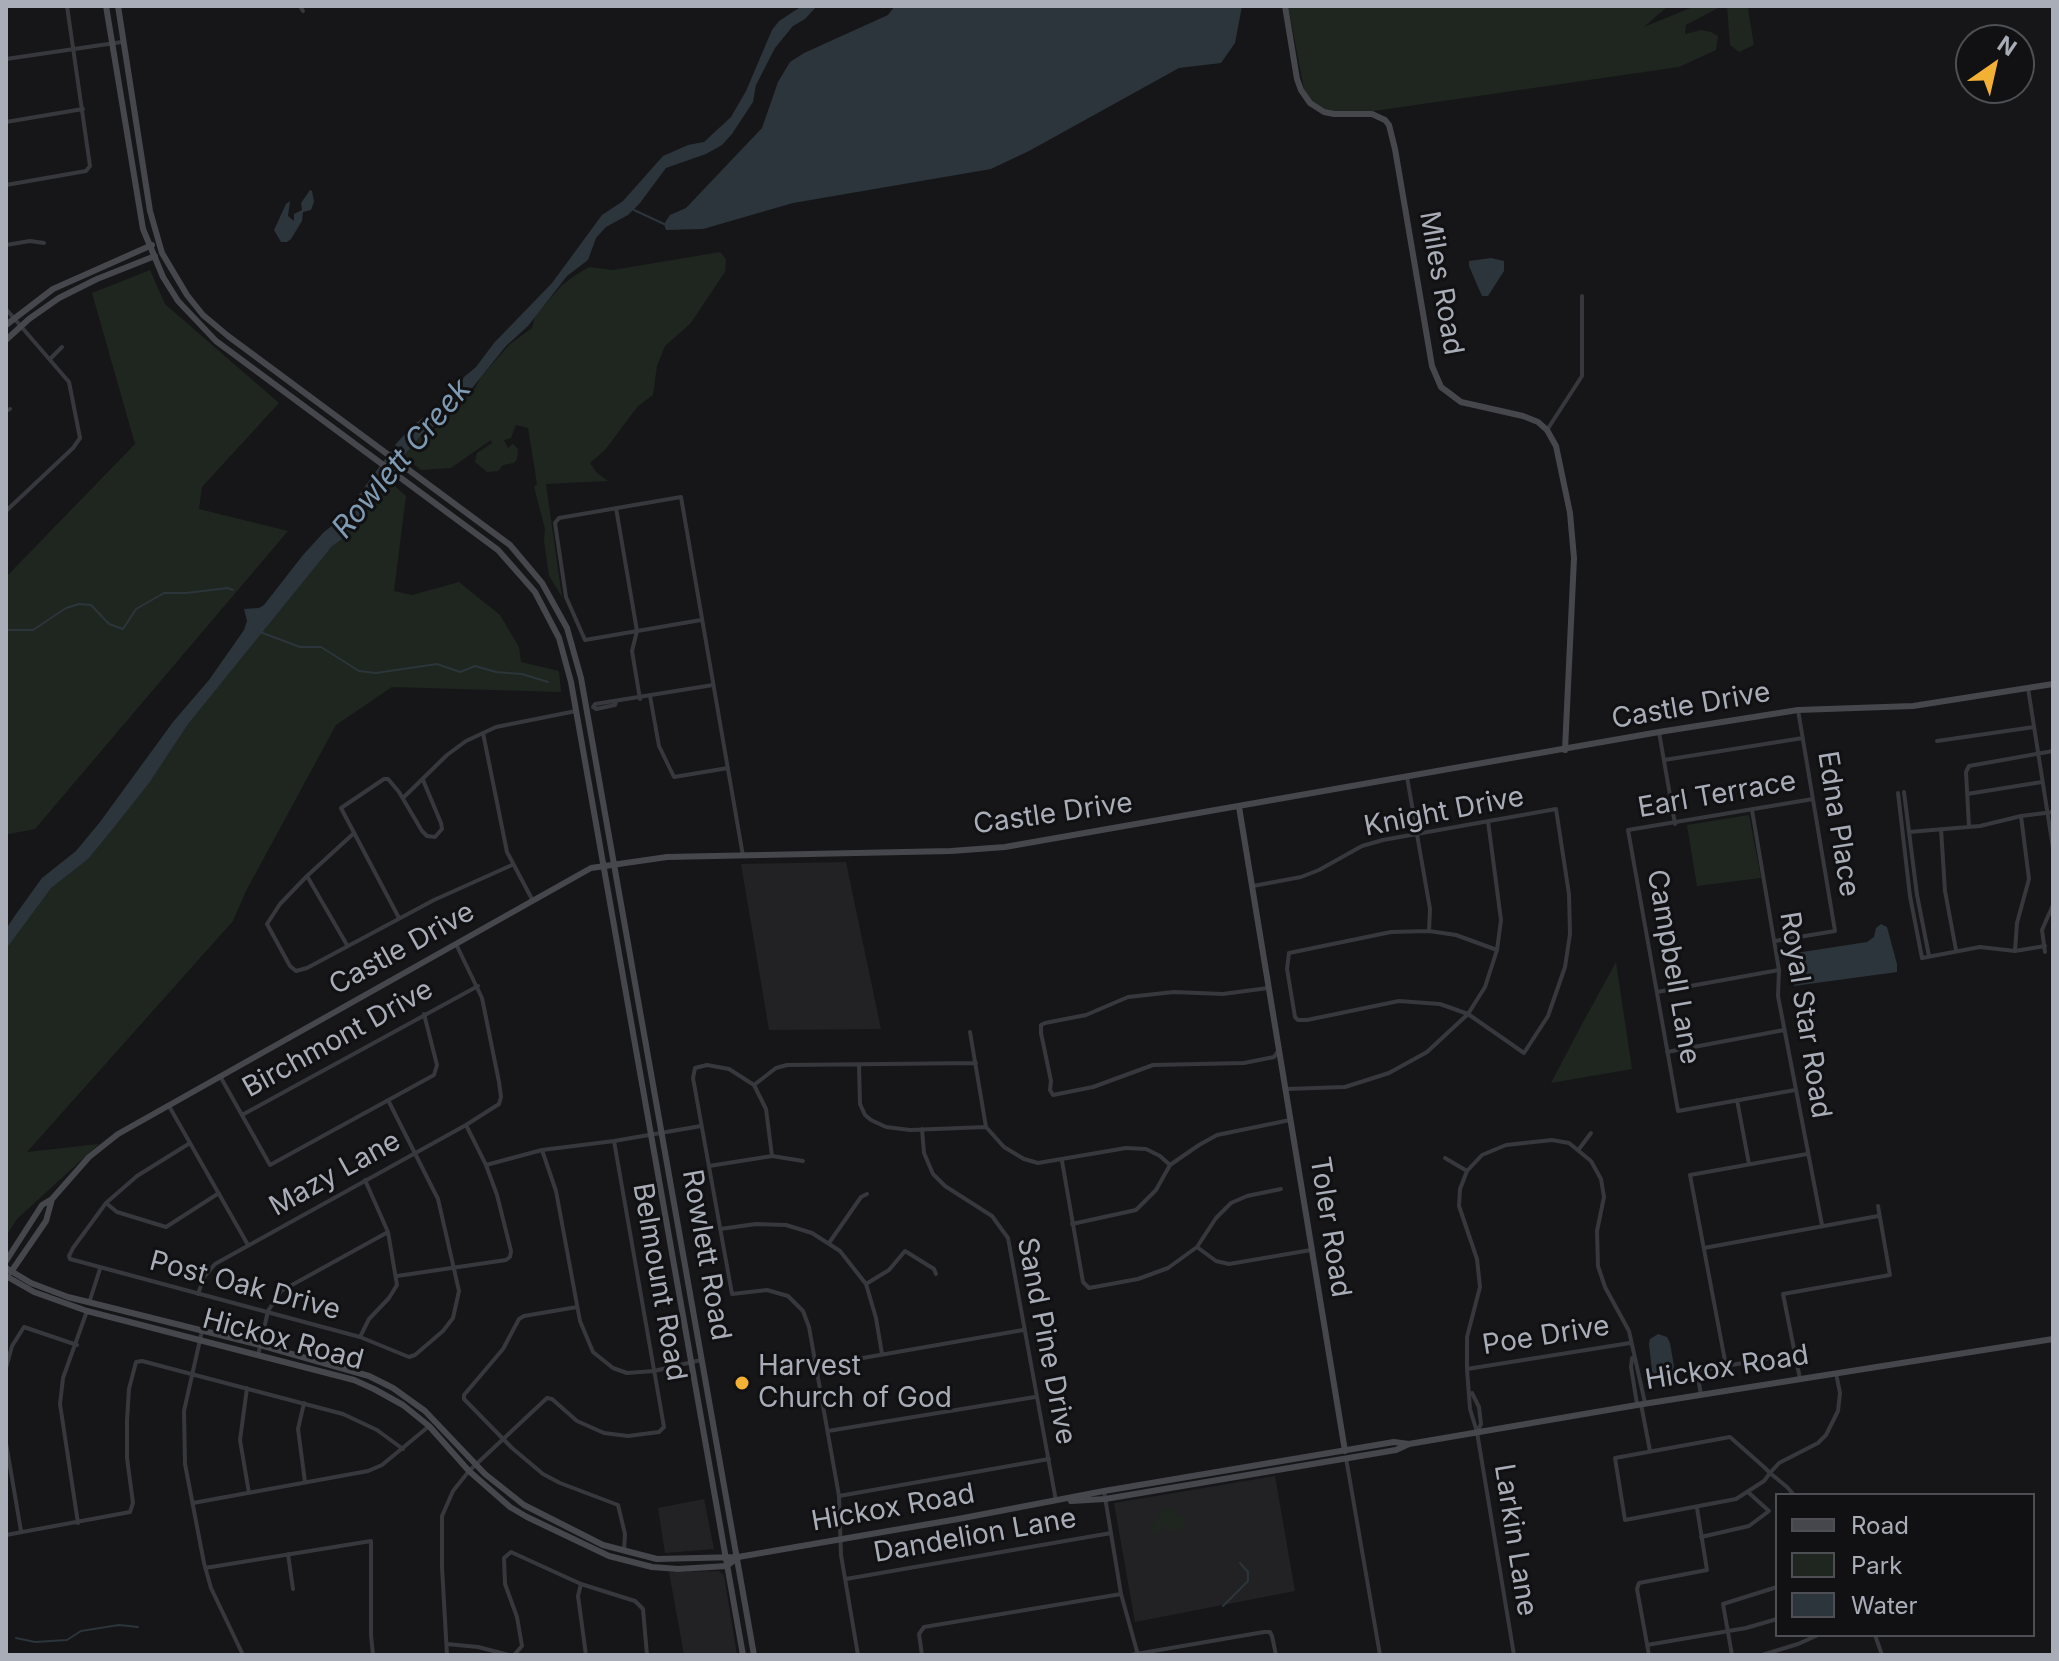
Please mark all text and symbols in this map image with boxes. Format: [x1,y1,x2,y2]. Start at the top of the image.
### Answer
north arrow [1955,24,2035,104]
text: N [1993,30,2022,61]
street label: Miles Road [1412,209,1470,357]
water label: Rowlett Creek [325,372,479,546]
street label: Castle Drive [1609,676,1773,736]
street label: Edna Place [1810,749,1866,899]
street label: Earl Terrace [1635,765,1799,825]
street label: Knight Drive [1361,780,1527,844]
street label: Castle Drive [971,786,1135,842]
street label: Campbell Lane [1639,867,1707,1067]
street label: Castle Drive [324,895,480,1003]
street label: Royal Star Road [1772,909,1838,1121]
street label: Birchmont Drive [237,973,439,1105]
street label: Mazy Lane [264,1124,406,1224]
street label: Toler Road [1302,1154,1358,1300]
street label: Rowlett Road [674,1167,738,1343]
street label: Belmount Road [625,1180,693,1384]
street label: Sand Pine Drive [1009,1235,1083,1447]
street label: Post Oak Drive [146,1244,344,1328]
street label: Hickox Road [199,1302,367,1378]
street label: Poe Drive [1480,1309,1612,1363]
street label: Hickox Road [1643,1338,1811,1398]
place label: Harvest Church of God [758,1350,952,1416]
marker: Harvest Church of God [733,1374,751,1392]
street label: Larkin Lane [1486,1462,1544,1618]
street label: Hickox Road [809,1477,977,1539]
legend [1775,1493,2035,1637]
street label: Dandelion Lane [871,1502,1079,1570]
text: Road [1851,1511,1909,1540]
text: Park [1851,1551,1902,1580]
text: Water [1851,1591,1918,1620]

